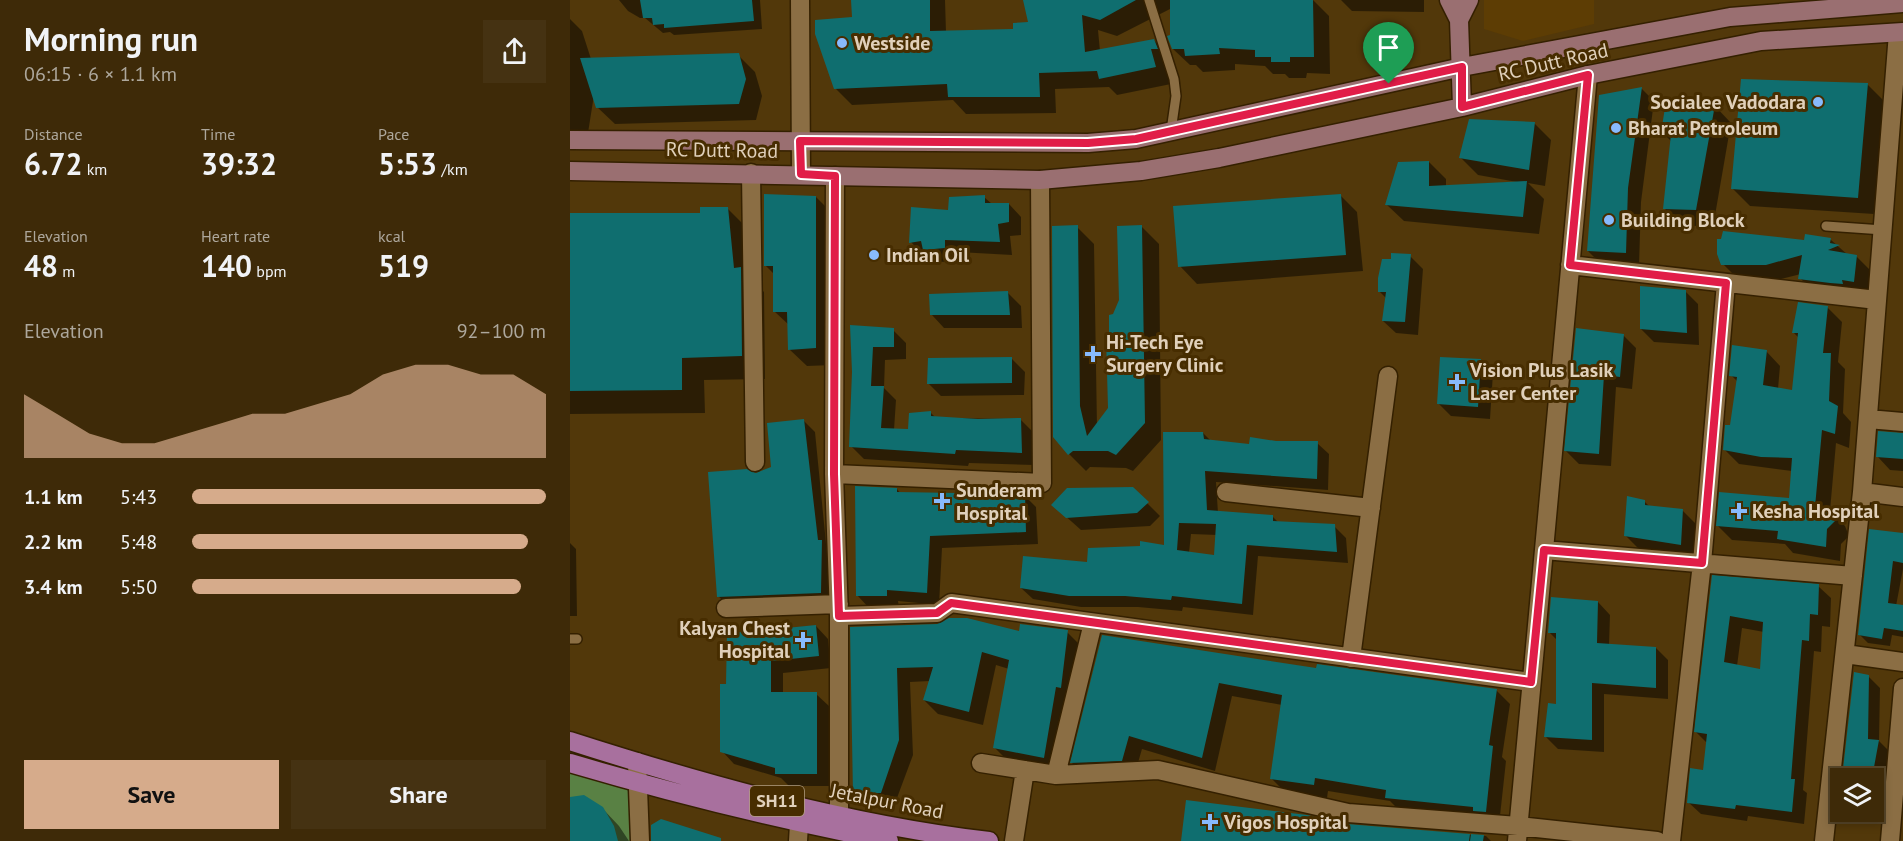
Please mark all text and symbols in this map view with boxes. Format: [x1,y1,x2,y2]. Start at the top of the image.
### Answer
text: Morning run [24,17,198,60]
button: share [483,20,546,83]
pin [1363,22,1414,84]
place label: Westside [854,30,931,56]
icon: arrive [1372,31,1405,64]
marker: Westside [835,36,849,50]
street label: RC Dutt Road [1495,37,1611,87]
text: 06:15 · 6 × 1.1 km [24,61,177,87]
place label: Socialee Vadodara [1650,89,1806,115]
marker: Socialee Vadodara [1811,95,1825,109]
place label: Bharat Petroleum [1628,115,1778,141]
marker: Bharat Petroleum [1609,121,1623,135]
text: Distance [24,124,83,144]
text: Time [201,124,235,144]
text: Pace [378,124,409,144]
street label: RC Dutt Road [666,136,778,164]
text: 6.72 [24,144,82,183]
text: 39:32 [201,144,277,183]
text: 5:53 [378,144,437,183]
text: km [82,159,107,179]
text: /km [437,159,468,179]
place label: Building Block [1621,207,1745,233]
marker: Building Block [1602,213,1616,227]
text: Elevation [24,226,88,246]
text: Heart rate [201,226,270,246]
text: kcal [378,226,405,246]
place label: Indian Oil [886,242,969,268]
text: 48 [24,246,58,285]
text: 140 [201,246,252,285]
text: 519 [378,246,429,285]
marker: Indian Oil [867,248,881,262]
text: m [58,261,75,281]
text: bpm [252,261,287,281]
text: Elevation [24,318,104,344]
text: 92–100 m [457,318,546,344]
place label: Hi-Tech Eye Surgery Clinic [1106,329,1224,378]
marker: Hi-Tech Eye Surgery Clinic [1084,345,1102,363]
place label: Vision Plus Lasik Laser Center [1469,357,1614,406]
marker: Vision Plus Lasik Laser Center [1448,373,1466,391]
place label: Sunderam Hospital [956,477,1042,526]
text: 1.1 km [24,484,83,510]
text: 5:43 [120,484,157,510]
marker: Sunderam Hospital [933,492,951,510]
place label: Kesha Hospital [1752,498,1879,524]
marker: Kesha Hospital [1730,502,1748,520]
text: 2.2 km [24,529,83,555]
text: 5:48 [120,529,157,555]
text: 3.4 km [24,574,83,600]
text: 5:50 [120,574,157,600]
place label: Kalyan Chest Hospital [679,615,790,664]
marker: Kalyan Chest Hospital [794,631,812,649]
button: Save [24,760,279,829]
button: Share [291,760,546,829]
map controls [1830,768,1884,822]
button: layers [1830,768,1884,822]
street label: Jetalpur Road [827,777,946,825]
road number: SH11 [750,786,804,816]
place label: Vigos Hospital [1223,809,1348,835]
marker: Vigos Hospital [1201,813,1219,831]

